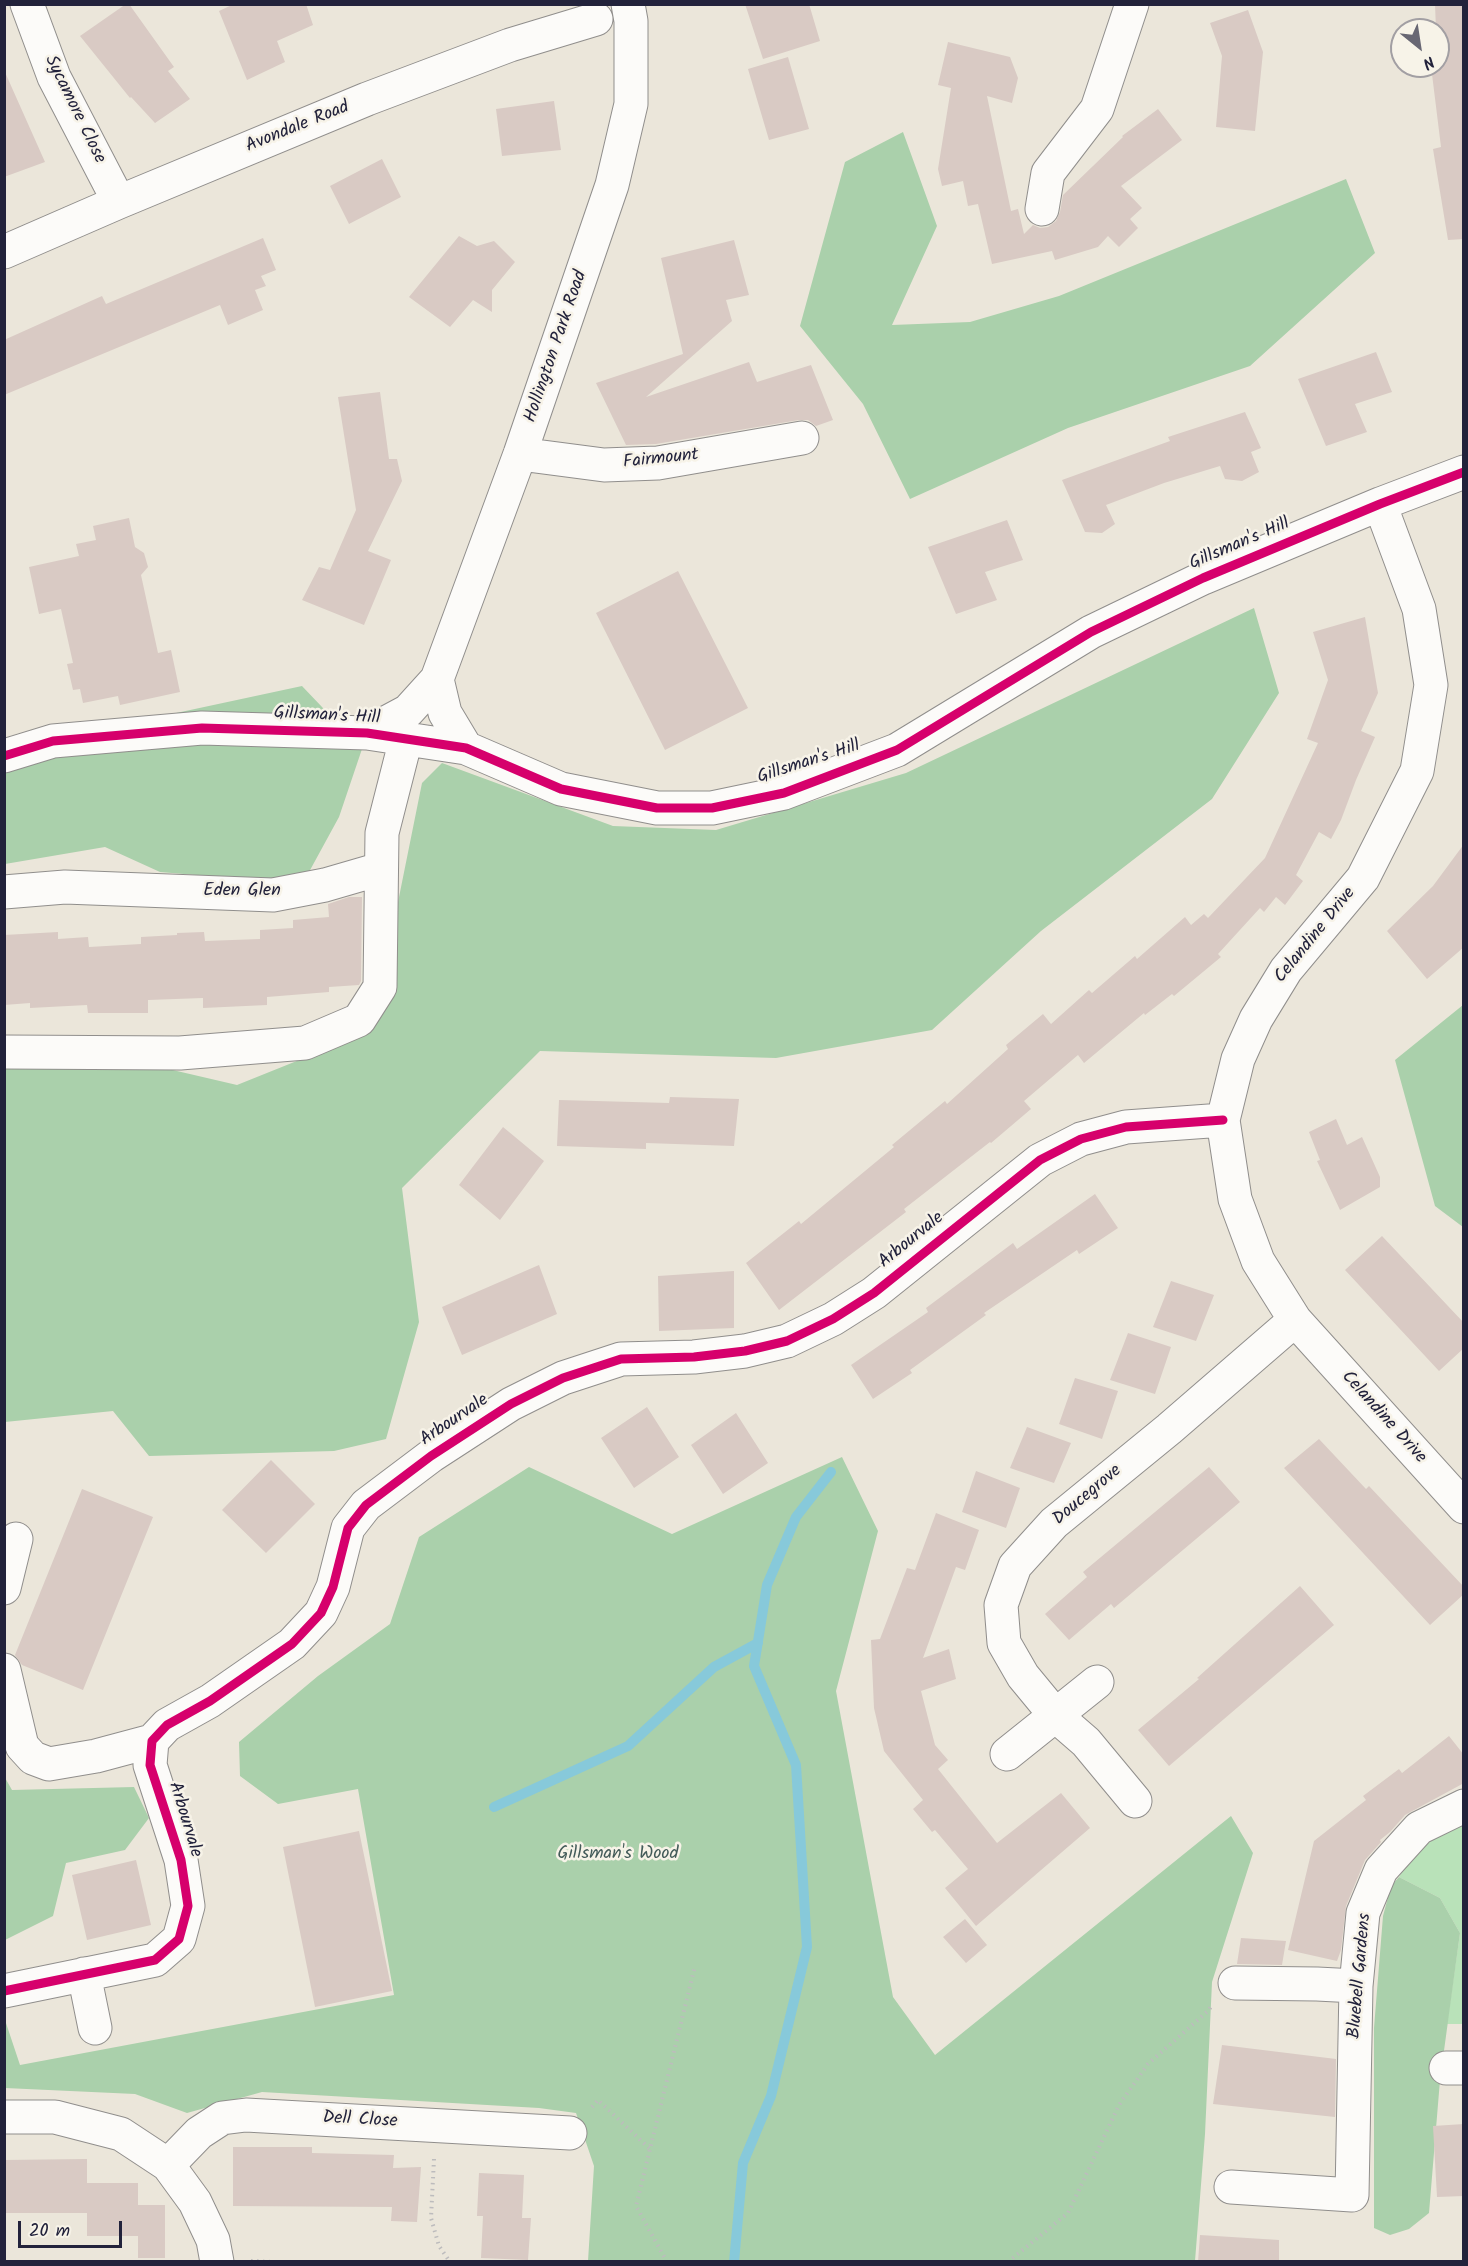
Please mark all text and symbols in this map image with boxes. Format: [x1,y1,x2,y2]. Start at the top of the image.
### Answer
north arrow [1390,18,1450,78]
text: N [1418,49,1439,76]
street label: Sycamore Close [39,53,109,167]
street label: Avondale Road [243,97,353,159]
street label: Hollington Park Road [521,268,593,426]
street label: Fairmount [622,445,700,475]
street label: Gillsman's Hill [1187,514,1293,576]
street label: Gillsman's Hill [273,703,381,731]
street label: Gillsman's Hill [755,736,863,790]
street label: Eden Glen [203,881,281,903]
street label: Celandine Drive [1271,884,1361,988]
street label: Arbourvale [875,1208,949,1274]
street label: Celandine Drive [1336,1367,1430,1469]
street label: Arbourvale [417,1390,493,1452]
street label: Doucegrove [1049,1461,1127,1531]
street label: Arbourvale [162,1780,206,1860]
park label: Gillsman's Wood [558,1844,678,1866]
street label: Bluebell Gardens [1345,1912,1377,2040]
street label: Dell Close [322,2108,398,2134]
scale bar [21,2209,124,2247]
text: 20 m [29,2217,70,2246]

